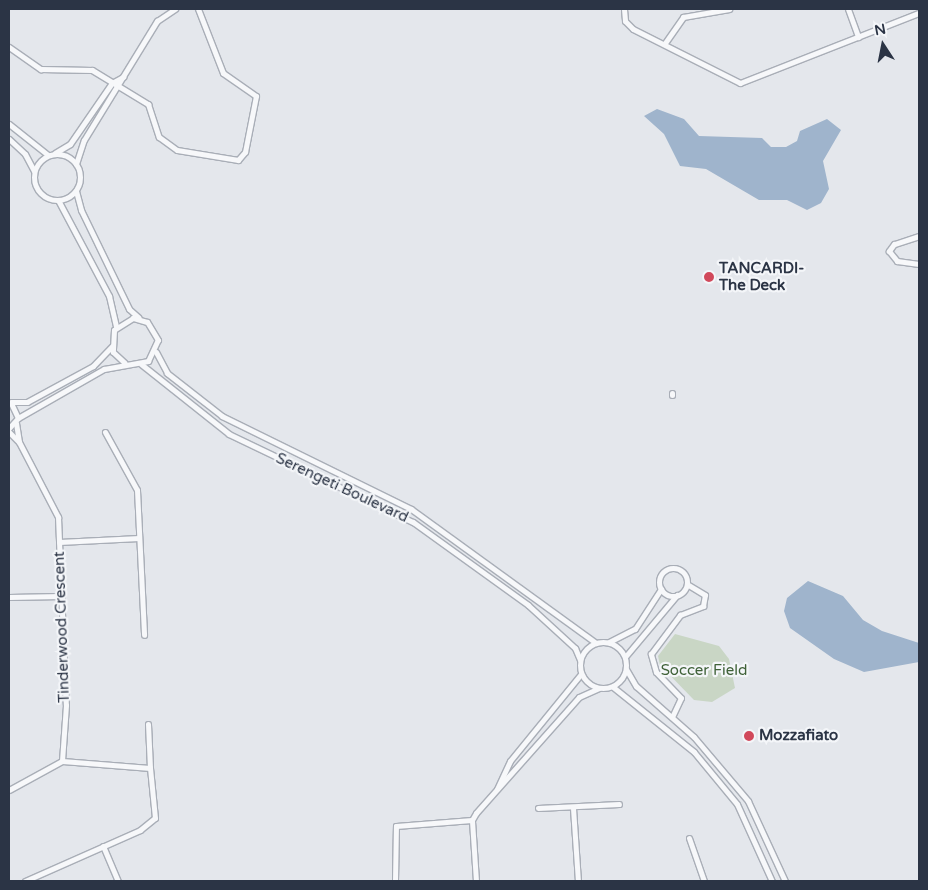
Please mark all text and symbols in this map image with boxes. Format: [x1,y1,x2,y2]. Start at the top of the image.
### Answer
north arrow [858,20,908,70]
text: N [873,20,887,39]
place label: TANCARDI- The Deck [719,259,804,294]
marker: TANCARDI- The Deck [703,271,715,283]
street label: Serengeti Boulevard [273,449,411,527]
street label: Tinderwood Crescent [50,551,74,703]
park label: Soccer Field [661,662,747,680]
place label: Mozzafiato [759,727,838,745]
marker: Mozzafiato [743,730,755,742]

